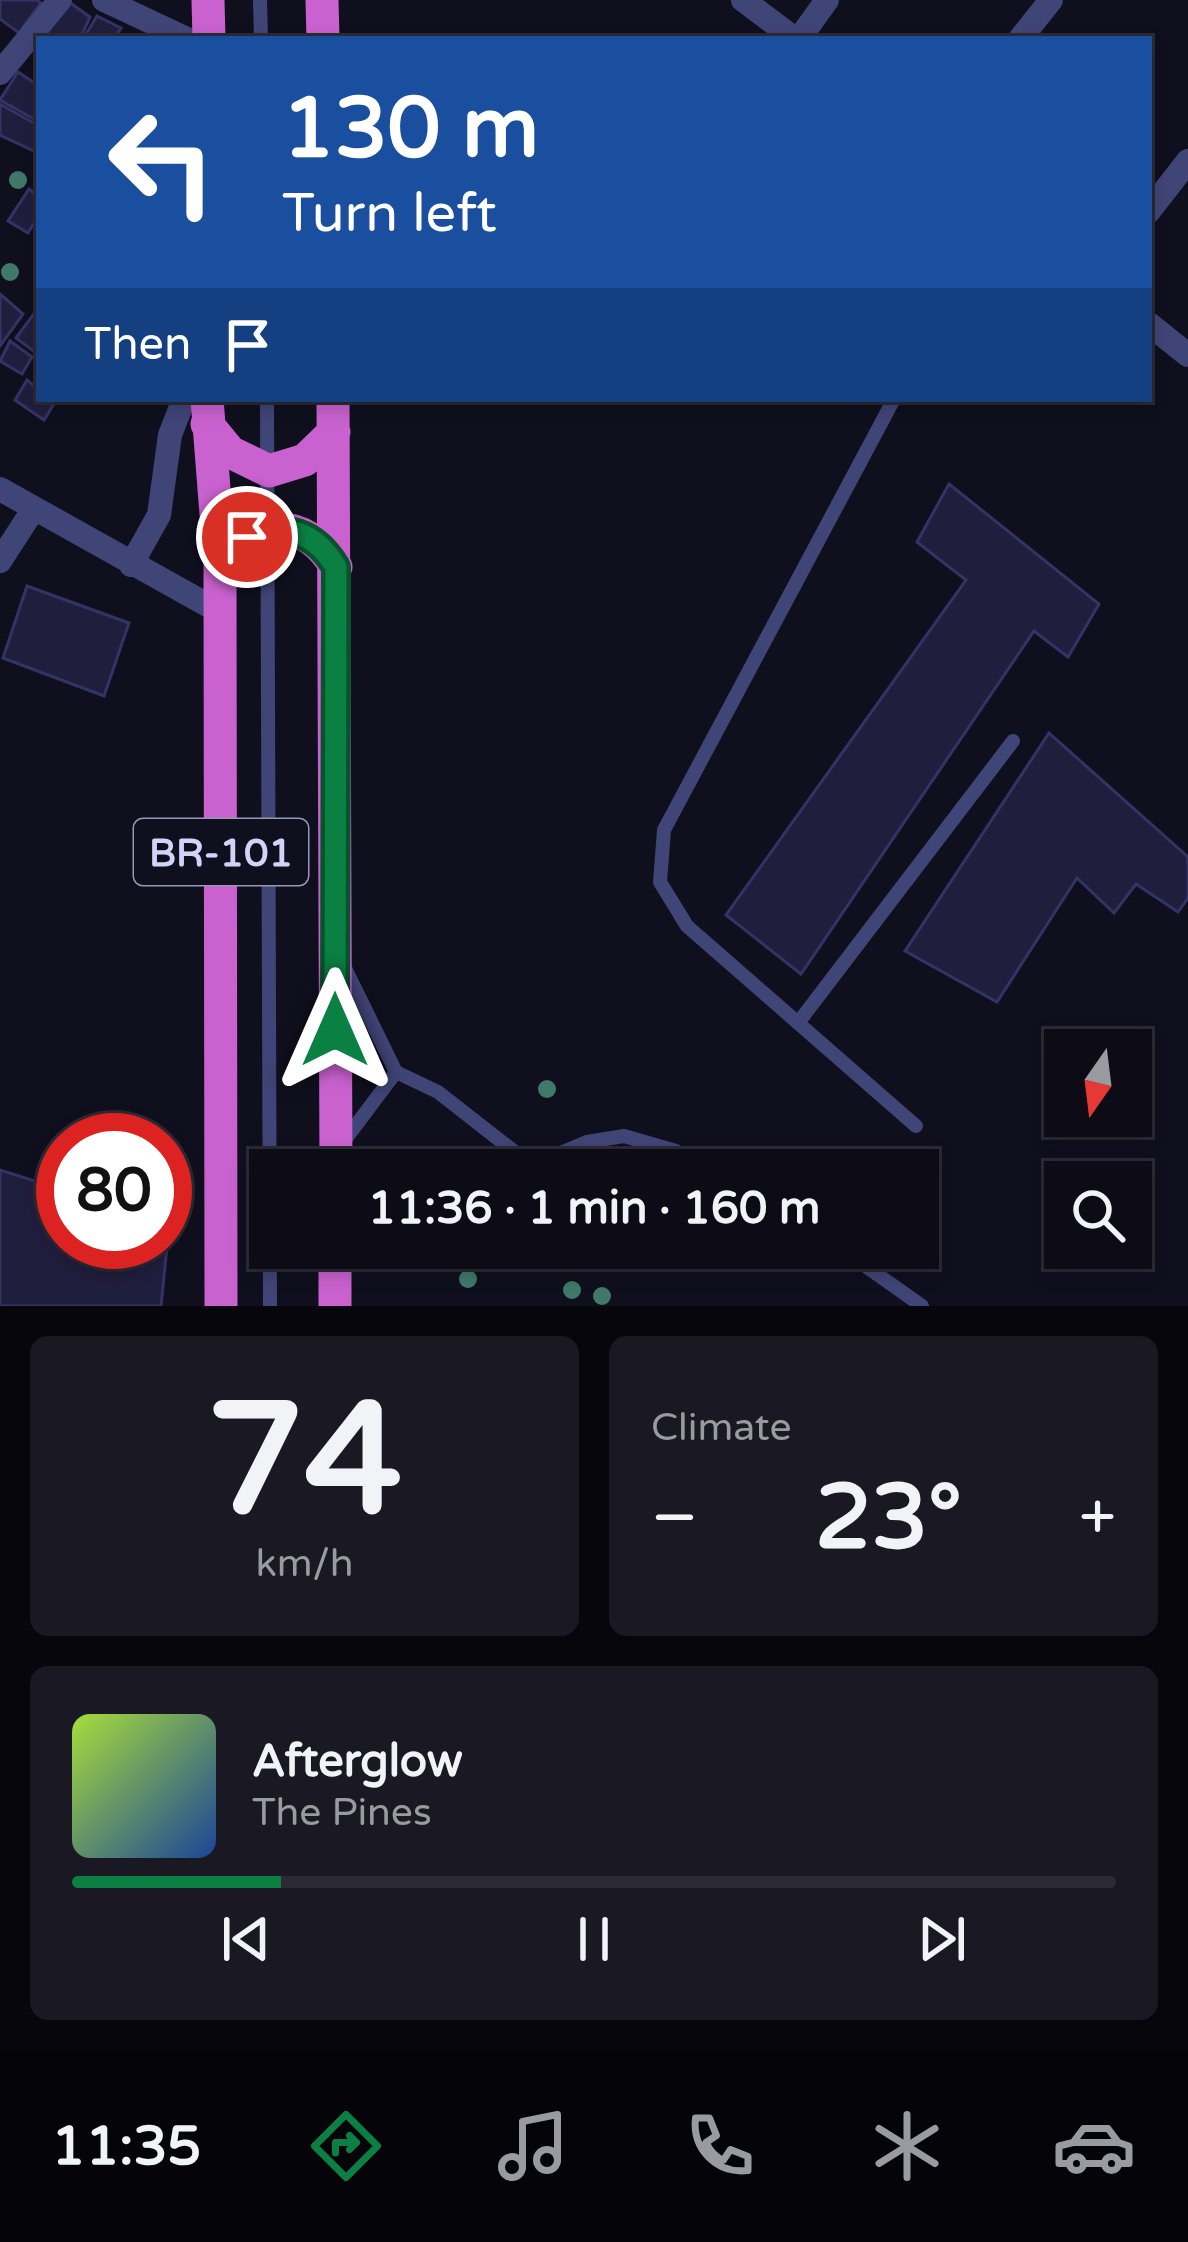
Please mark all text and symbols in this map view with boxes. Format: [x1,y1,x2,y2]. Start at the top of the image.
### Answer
text: 130 m [282,79,539,180]
icon: left [84,84,240,240]
text: Turn left [282,181,497,246]
icon: arrive [215,312,281,378]
text: Then [84,318,191,372]
pin [196,486,298,588]
icon: arrive [214,504,280,570]
road number: BR-101 [134,819,308,885]
position arrow [272,967,398,1093]
north arrow [1044,1029,1152,1137]
map controls [1044,1029,1152,1269]
speed limit sign: 80 [36,1113,192,1269]
button: search [1044,1161,1152,1269]
text: 11:36 · 1 min · 160 m [368,1182,820,1236]
text: 74 [207,1368,402,1556]
text: Climate [651,1404,791,1451]
text: 23° [815,1464,962,1573]
text: − [651,1478,698,1558]
text: + [1079,1478,1116,1558]
text: km/h [255,1540,354,1587]
text: Afterglow [252,1735,463,1789]
text: The Pines [252,1789,432,1836]
icon: previous [213,1906,279,1972]
icon: pause [561,1906,627,1972]
icon: next [909,1906,975,1972]
icon: directions [304,2104,388,2188]
icon: music [491,2104,575,2188]
icon: phone [678,2104,762,2188]
icon: climate [865,2104,949,2188]
icon: car [1052,2104,1136,2188]
text: 11:35 [52,2114,201,2179]

